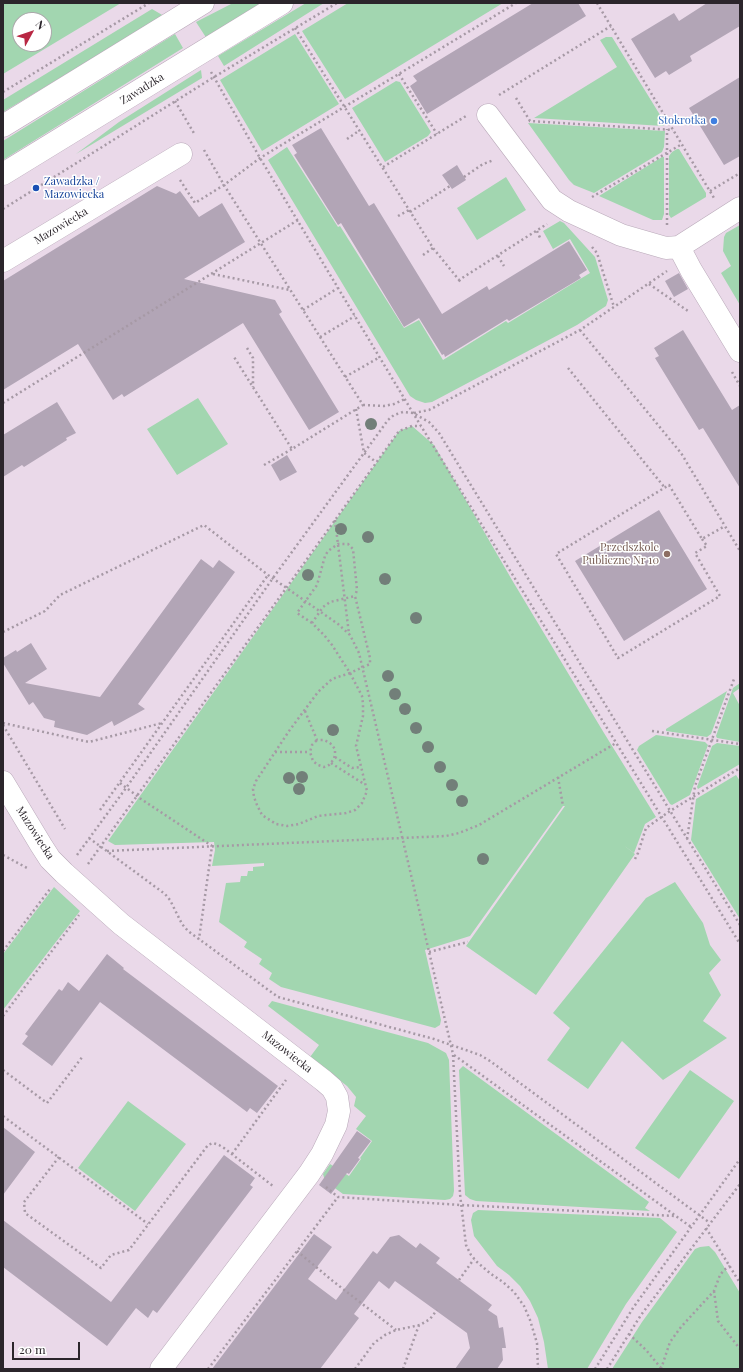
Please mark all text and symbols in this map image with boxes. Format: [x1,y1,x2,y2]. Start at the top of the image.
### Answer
north arrow [12,12,52,52]
text: N [33,17,49,32]
street label: Zawadzka [118,70,166,108]
place label: Stokrotka [658,114,706,128]
marker: Stokrotka [709,116,719,126]
place label: Zawadzka / Mazowiecka [44,175,104,201]
marker: Zawadzka / Mazowiecka [31,183,41,193]
street label: Mazowiecka [32,205,90,247]
place label: Przedszkole Publiczne Nr 10 [582,541,659,567]
marker: Przedszkole Publiczne Nr 10 [662,549,672,559]
street label: Mazowiecka [13,804,57,862]
street label: Mazowiecka [259,1028,315,1076]
scale bar [14,1334,82,1360]
text: 20 m [19,1341,46,1357]

